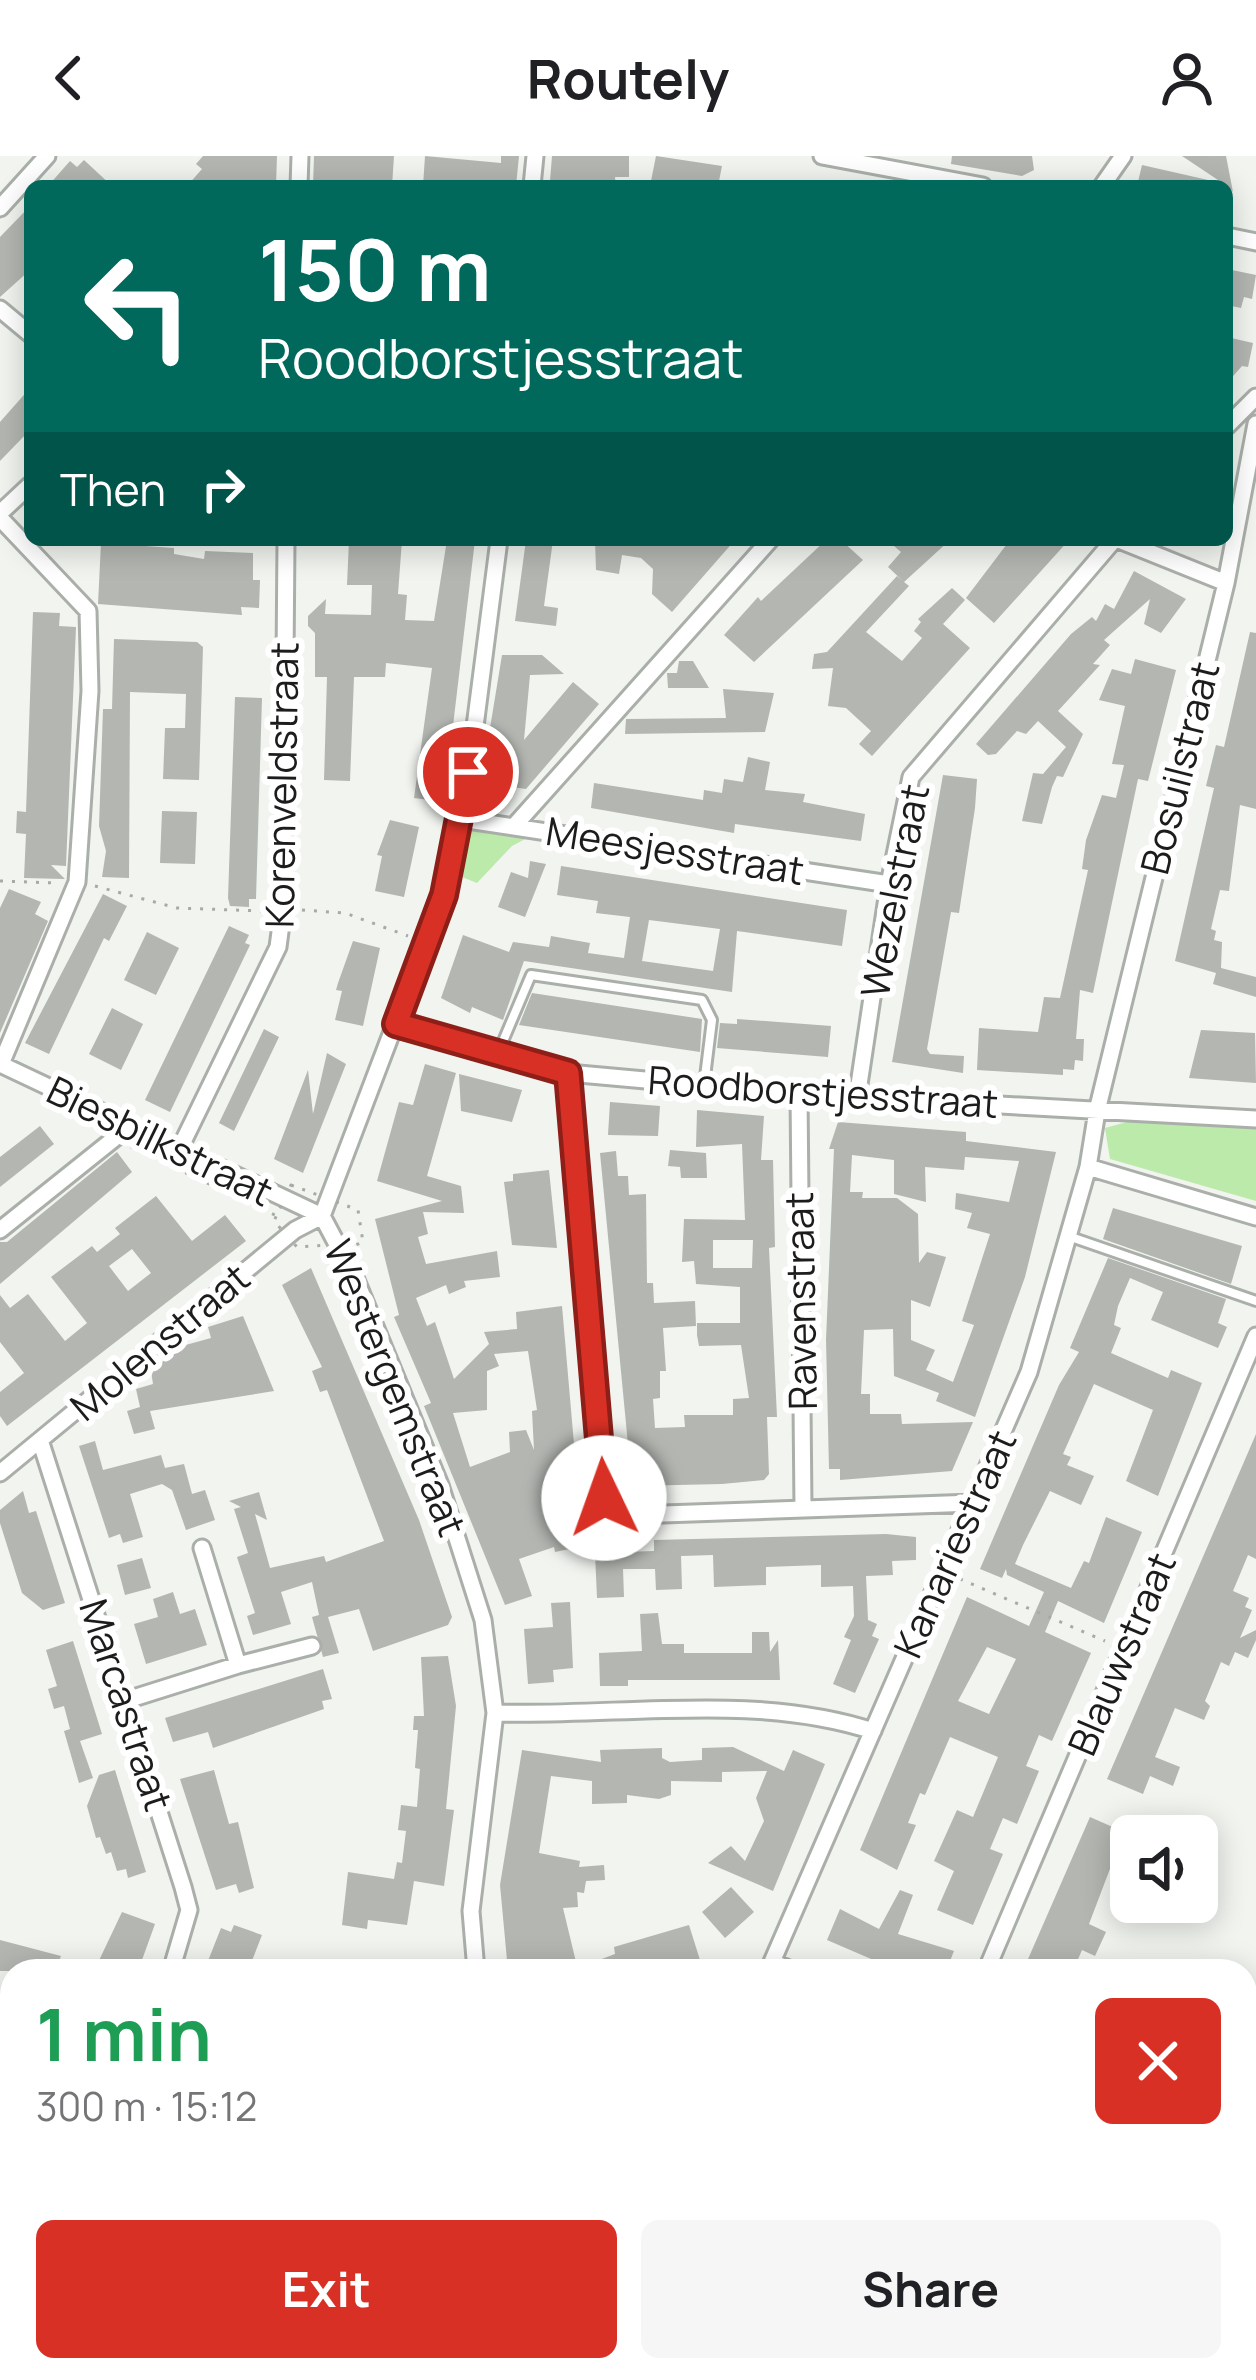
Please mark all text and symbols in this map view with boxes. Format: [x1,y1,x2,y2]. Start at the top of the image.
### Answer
text: Routely [527,41,729,115]
icon: back [36,45,102,111]
icon: person [1154,45,1220,111]
text: 150 m [258,211,492,326]
icon: left [60,228,216,384]
text: Roodborstjesstraat [258,320,744,394]
icon: right [190,456,256,522]
text: Then [60,458,166,520]
street label: Korenveldstraat [252,641,310,928]
street label: Bosuilstraat [1127,656,1231,880]
pin [417,721,519,823]
icon: arrive [435,739,501,805]
street label: Wezelstraat [847,780,941,1002]
street label: Meesjesstraat [542,803,808,897]
street label: Roodborstjesstraat [646,1052,1000,1130]
street label: Biesbilkstraat [39,1062,282,1218]
street label: Ravenstraat [771,1191,829,1411]
street label: Westergemstraat [312,1231,480,1544]
street label: Molenstraat [58,1250,260,1432]
street label: Kanariestraat [880,1421,1028,1666]
position arrow [541,1435,667,1561]
street label: Blauwstraat [1054,1544,1188,1763]
street label: Marcastraat [67,1592,187,1817]
map controls [1110,1815,1218,1923]
button: sound [1110,1815,1218,1923]
text: 1 min [36,1984,212,2083]
button: close [1095,1998,1221,2124]
text: 300 m · 15:12 [36,2079,257,2133]
button: Exit [36,2220,617,2358]
button: Share [641,2220,1221,2358]

